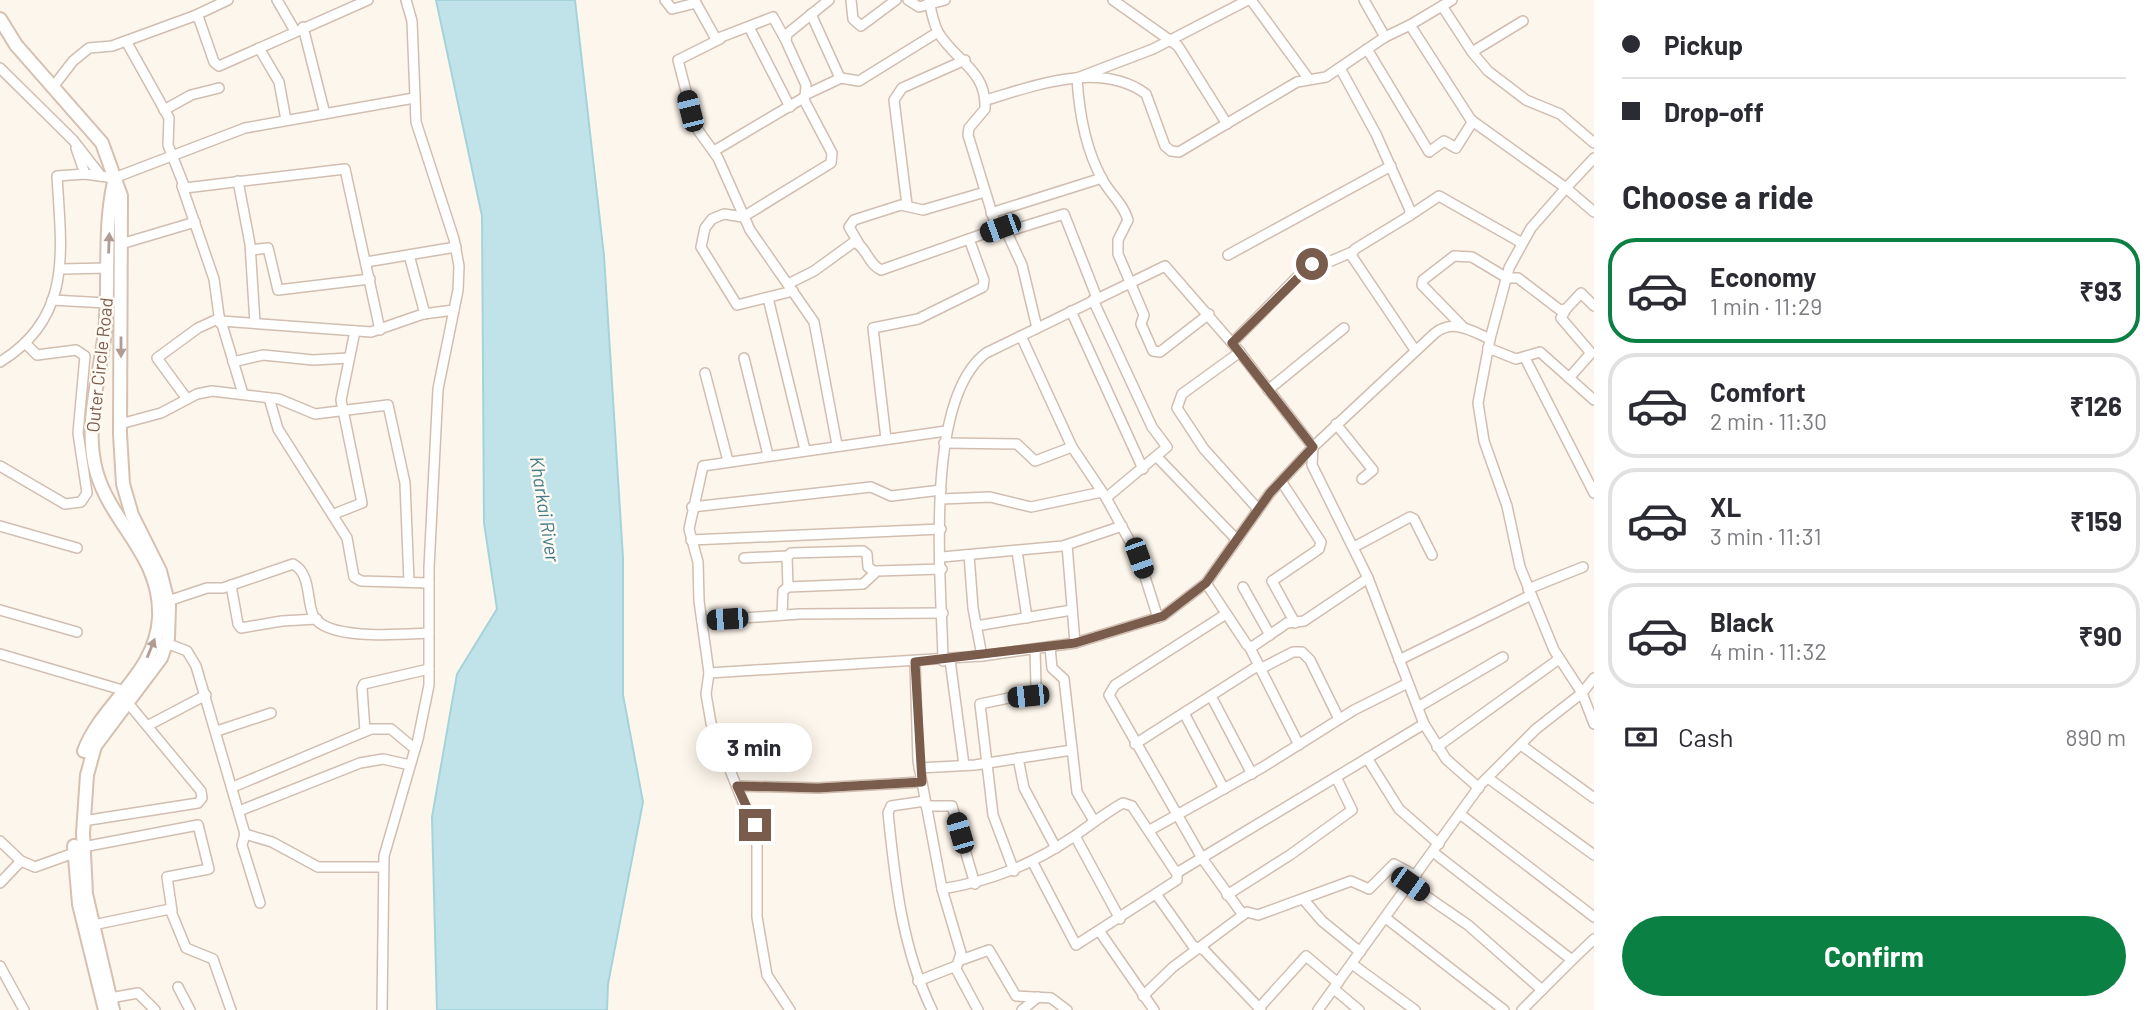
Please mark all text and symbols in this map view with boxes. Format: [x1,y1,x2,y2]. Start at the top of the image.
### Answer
text: Pickup [1664,29,1743,60]
car [675,88,706,134]
text: Drop-off [1664,96,1764,127]
text: Choose a ride [1622,177,1814,215]
car [977,211,1024,245]
one-way arrow [103,232,114,254]
route start [1296,248,1328,280]
icon: car [1626,259,1689,322]
text: Economy [1710,261,1816,292]
text: ₹93 [2079,275,2122,306]
text: 1 min · 11:29 [1710,292,1822,320]
street label: Outer Circle Road [81,296,117,433]
one-way arrow [115,336,127,358]
icon: car [1626,374,1689,437]
text: Comfort [1710,376,1806,407]
text: ₹126 [2069,390,2122,421]
text: 2 min · 11:30 [1710,407,1827,435]
water label: Kharkai River [526,455,565,565]
icon: car [1626,489,1689,552]
text: XL [1710,491,1741,522]
text: ₹159 [2070,505,2122,536]
text: 3 min · 11:31 [1710,522,1821,550]
car [1122,535,1157,581]
icon: car [1626,604,1689,667]
text: Black [1710,606,1774,637]
car [706,607,749,631]
text: ₹90 [2079,620,2122,651]
one-way arrow [146,637,157,658]
text: 4 min · 11:32 [1710,637,1827,665]
car [1007,683,1050,709]
icon: cash [1622,718,1660,756]
text: Cash [1678,721,1733,752]
text: 890 m [2065,723,2126,751]
callout: 3 min [697,724,813,772]
text: 3 min [727,733,781,761]
route end [739,809,771,841]
car [945,810,976,856]
car [1387,863,1434,905]
button: Confirm [1622,916,2126,996]

